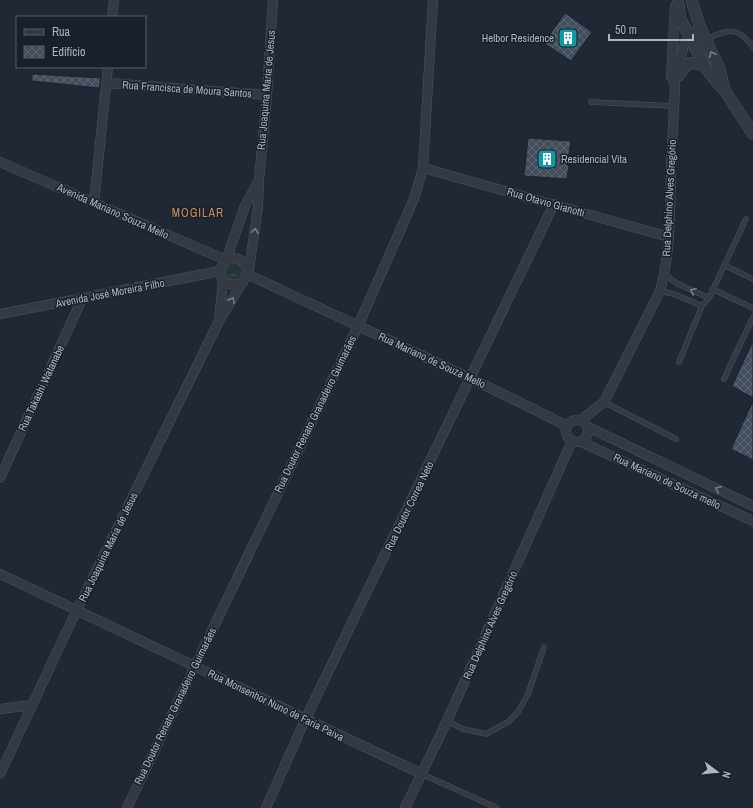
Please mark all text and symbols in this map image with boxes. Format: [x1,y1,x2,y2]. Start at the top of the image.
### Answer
legend [16,16,146,68]
scale bar [609,16,693,42]
text: 50 m [615,22,637,38]
text: Rua [52,24,71,40]
building icon: Helbor Residence [557,27,579,49]
street label: Rua Joaquina Maria de Jesus [254,29,278,151]
place label: Helbor Residence [482,31,554,45]
text: Edifício [52,44,85,60]
one-way arrow [710,51,717,58]
street label: Rua Francisca de Moura Santos [122,77,253,101]
street label: Rua Delphino Alves Gregório [659,139,679,257]
building icon: Residencial Vita [536,148,558,170]
place label: Residencial Vita [561,152,627,166]
street label: Avenida Mariano Souza Mello [54,180,171,242]
street label: Rua Otavio Gianotti [506,184,586,220]
district label: MOGILAR [172,205,224,221]
one-way arrow [250,228,259,234]
street label: Avenida José Moreira Filho [53,276,166,311]
one-way arrow [690,288,698,296]
one-way arrow [228,297,235,304]
street label: Rua Mariano de Souza Mello [376,329,488,391]
street label: Rua Doutor Renato Granadeiro Guimarães [271,333,359,495]
street label: Rua Takashi Watanabe [15,343,67,433]
street label: Rua Mariano de Souza mello [611,450,723,512]
street label: Rua Doutor Correa Neto [381,459,437,553]
one-way arrow [714,486,722,494]
street label: Rua Joaquina Maria de Jesus [75,489,141,604]
street label: Rua Delphino Alves Gregório [460,569,520,681]
street label: Rua Doutor Renato Granadeiro Guimarães [131,625,219,787]
street label: Rua Monsenhor Nuno de Faria Paiva [206,666,346,744]
north arrow [697,752,737,792]
text: N [719,770,734,780]

